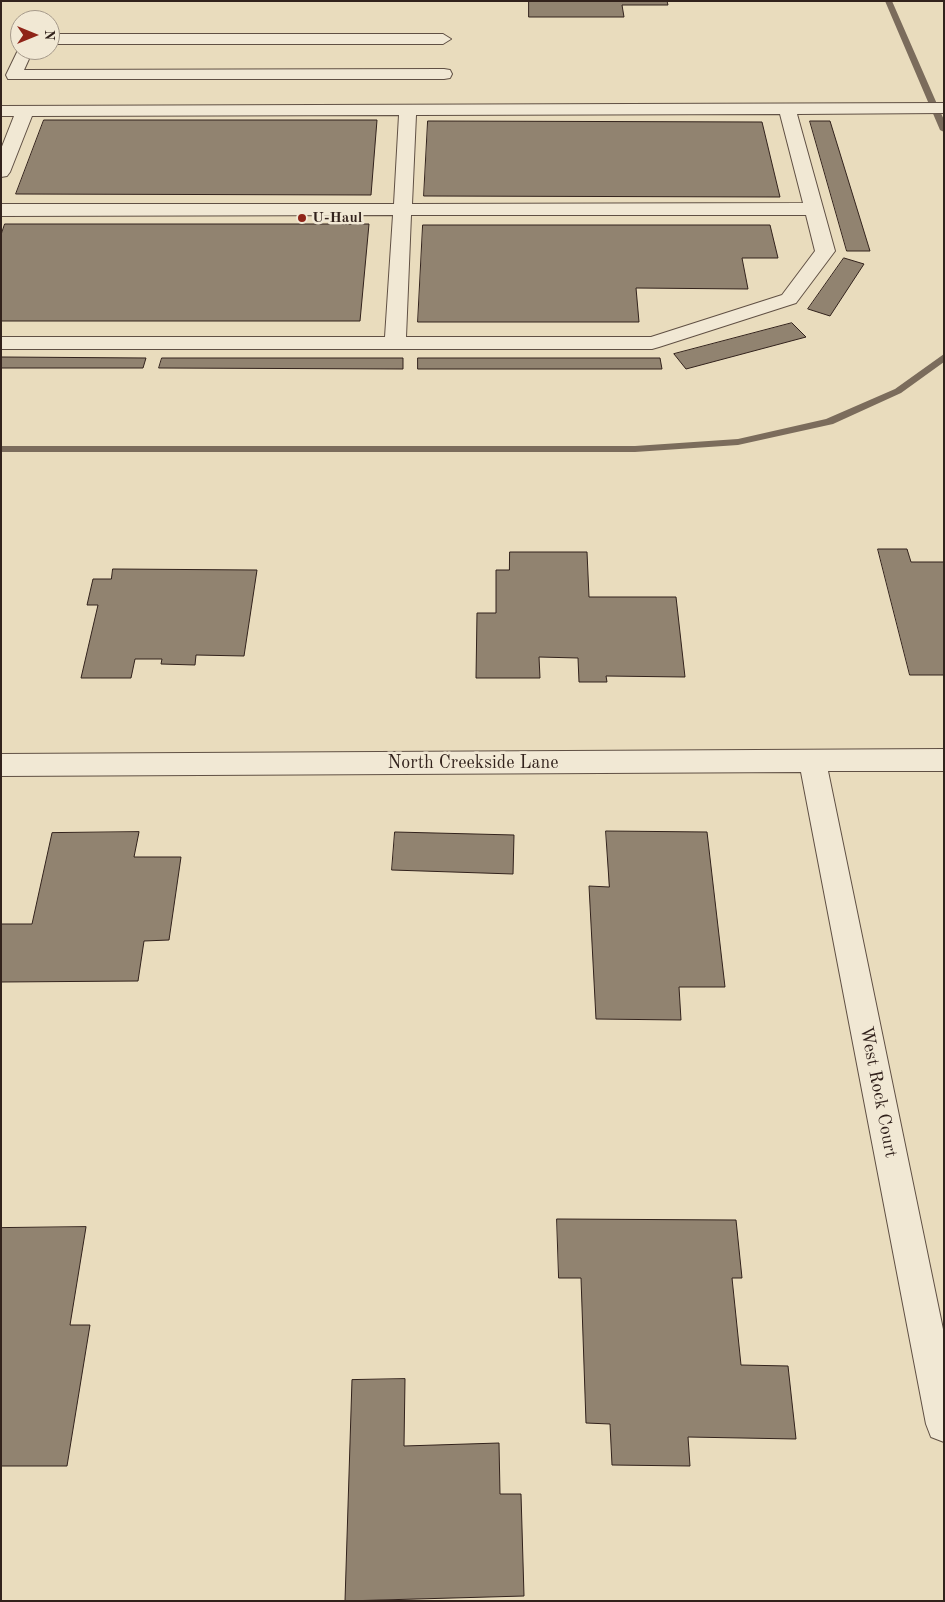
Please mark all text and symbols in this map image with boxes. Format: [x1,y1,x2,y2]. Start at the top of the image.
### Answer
north arrow [10,10,60,60]
text: N [42,30,56,40]
place label: U-Haul [312,209,362,227]
marker: U-Haul [296,212,308,224]
street label: North Creekside Lane [388,752,558,774]
street label: West Rock Court [855,1025,901,1159]

